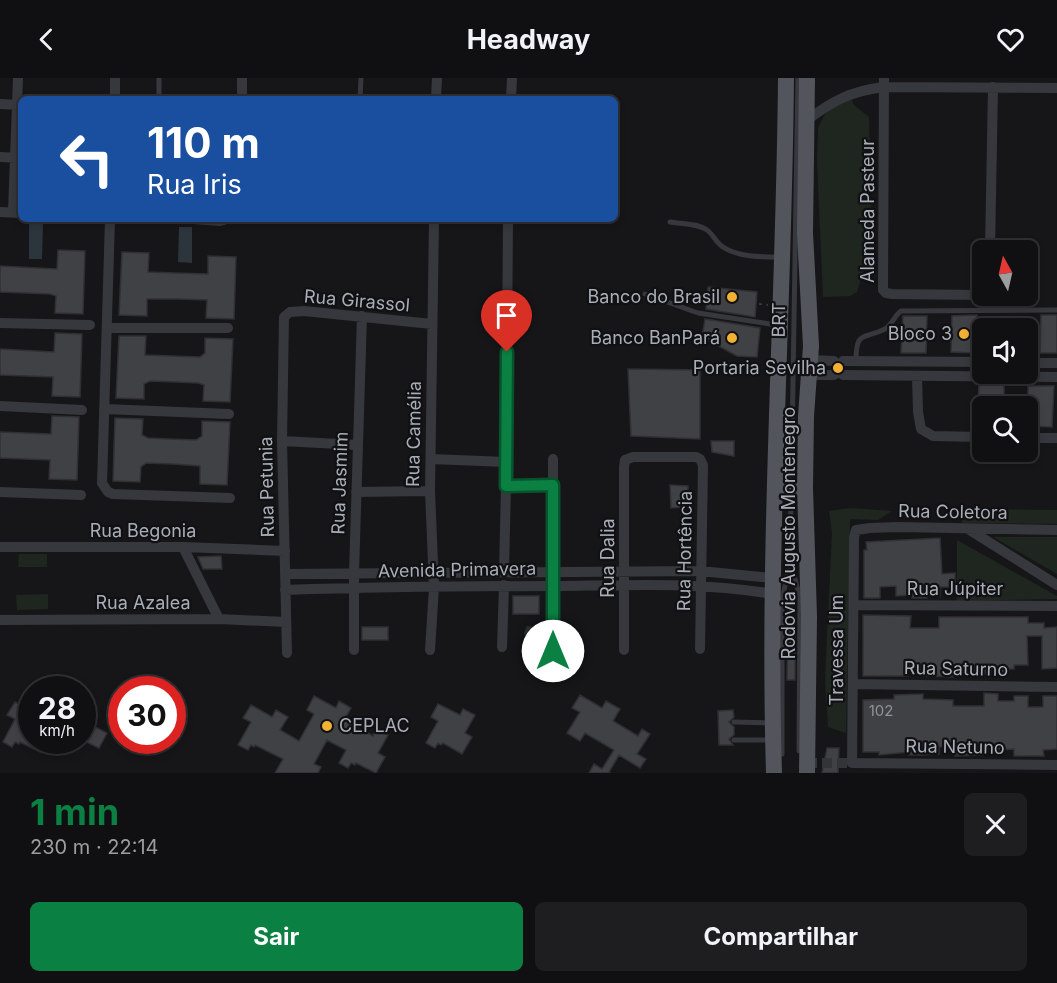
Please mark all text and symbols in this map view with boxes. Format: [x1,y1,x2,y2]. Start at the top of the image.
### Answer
icon: back [30,23,63,56]
text: Headway [467,23,590,56]
icon: heart [994,23,1027,56]
text: 110 m [147,117,260,168]
icon: left [48,120,126,198]
street label: Alameda Pasteur [857,139,878,283]
text: Rua Iris [147,168,242,201]
north arrow [972,240,1038,306]
map controls [972,240,1038,462]
street label: Rua Girassol [303,285,411,316]
place label: Banco do Brasil [588,286,720,307]
pin [481,290,532,352]
marker: Banco do Brasil [725,290,739,304]
icon: arrive [490,299,523,332]
street label: BRT [768,302,789,338]
button: sound [972,318,1038,384]
place label: Bloco 3 [888,323,952,344]
place label: Banco BanPará [590,327,720,348]
marker: Bloco 3 [957,327,971,341]
marker: Banco BanPará [725,331,739,345]
place label: Portaria Sevilha [693,357,826,378]
marker: Portaria Sevilha [831,361,845,375]
street label: Rua Camélia [402,381,425,487]
button: search [972,396,1038,462]
street label: Rodovia Augusto Montenegro [778,407,799,659]
street label: Rua Jasmim [327,431,352,535]
street label: Rua Petunia [255,436,278,538]
street label: Rua Hortência [673,491,696,611]
street label: Rua Coletora [898,500,1008,523]
street label: Rua Dalia [597,518,618,598]
street label: Rua Begonia [90,520,196,541]
street label: Avenida Primavera [378,558,536,581]
street label: Rua Júpiter [907,578,1004,599]
street label: Rua Azalea [95,592,191,613]
street label: Travessa Um [826,595,847,705]
position arrow [521,619,585,683]
street label: Rua Saturno [904,657,1008,680]
speed limit sign: 30 [108,676,186,754]
text: 28 [38,690,76,726]
house number: 102 [869,701,893,720]
place label: CEPLAC [339,715,410,736]
marker: CEPLAC [320,719,334,733]
text: km/h [39,721,75,740]
street label: Rua Netuno [905,735,1005,758]
text: 1 min [30,790,119,834]
button: close [964,793,1027,856]
text: 230 m · 22:14 [30,835,159,859]
button: Sair [30,902,523,971]
button: Compartilhar [535,902,1027,971]

